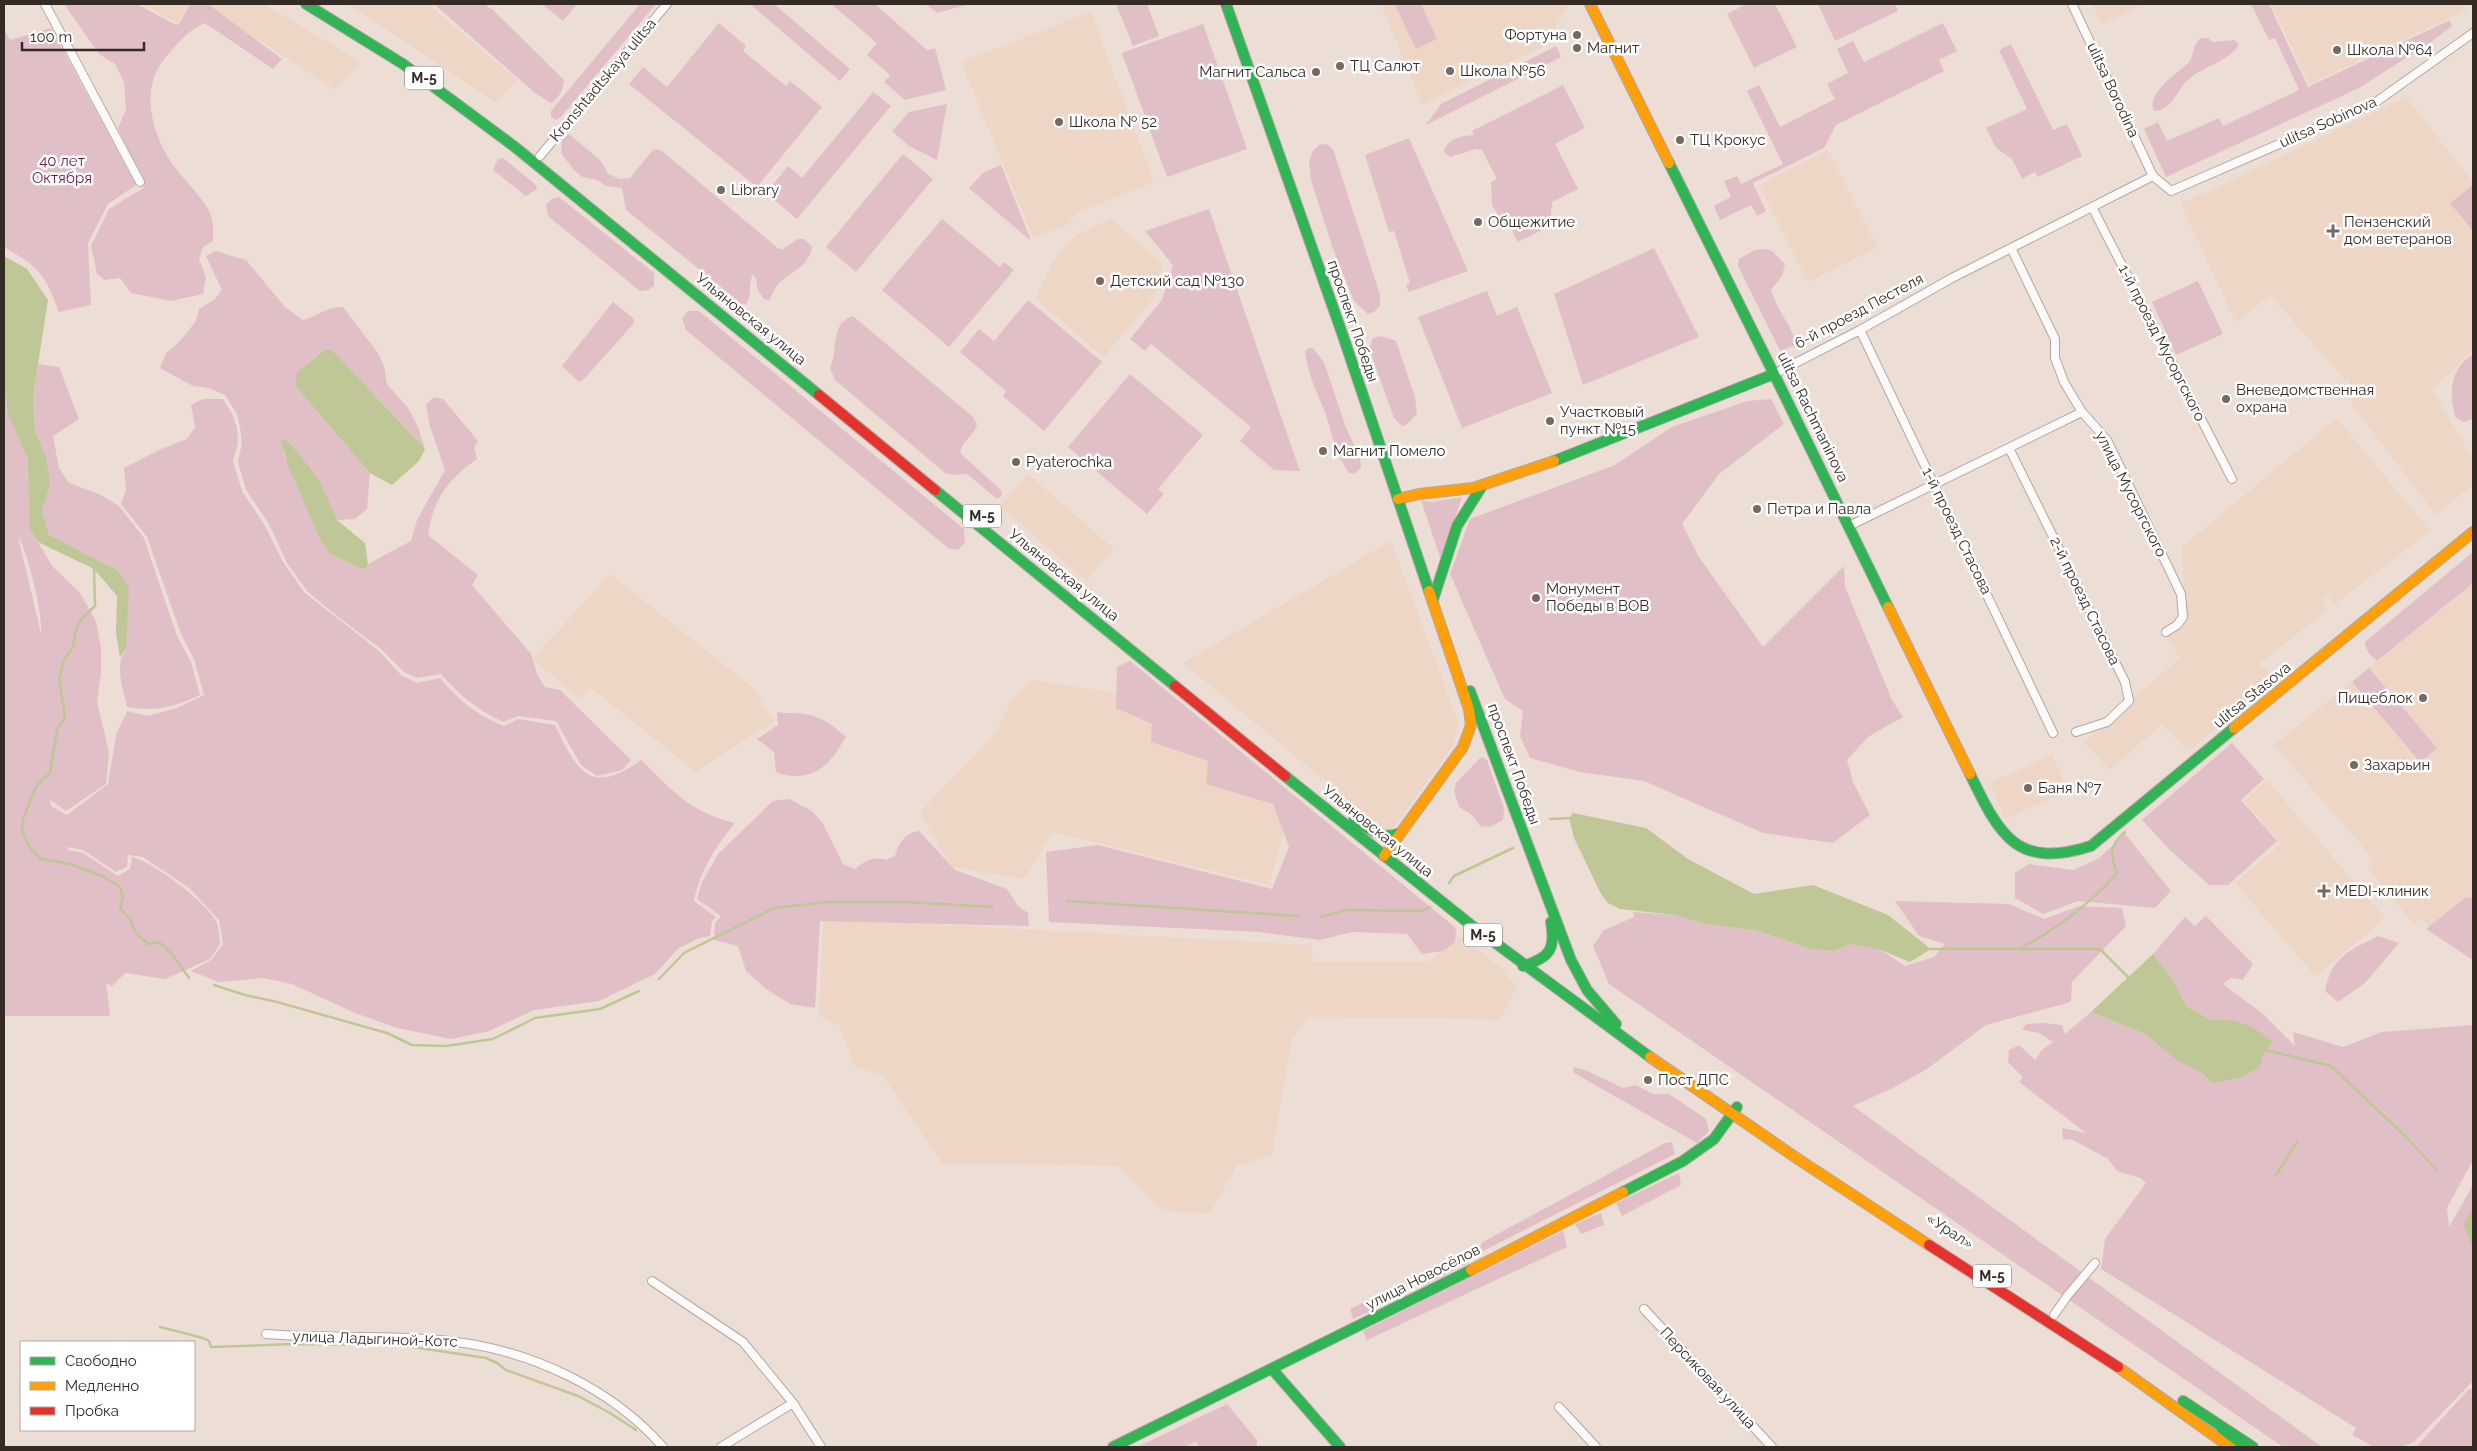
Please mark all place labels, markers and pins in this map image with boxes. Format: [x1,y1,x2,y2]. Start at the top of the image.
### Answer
place label: Фортуна [1504,26,1567,44]
marker: Фортуна [1571,29,1583,41]
place label: Магнит [1587,39,1639,57]
place label: Школа №64 [2347,41,2432,59]
marker: Магнит [1571,42,1583,54]
marker: Школа №64 [2331,44,2343,56]
place label: ТЦ Салют [1350,57,1420,75]
marker: ТЦ Салют [1334,60,1346,72]
place label: Школа №56 [1460,62,1545,80]
place label: Магнит Сальса [1199,63,1306,81]
marker: Школа №56 [1444,65,1456,77]
marker: Магнит Сальса [1310,66,1322,78]
place label: Школа № 52 [1069,113,1157,131]
marker: Школа № 52 [1053,116,1065,128]
place label: ТЦ Крокус [1690,131,1766,149]
marker: ТЦ Крокус [1674,134,1686,146]
place label: Library [731,181,779,199]
marker: Library [715,184,727,196]
place label: Общежитие [1488,213,1575,231]
place label: Пензенский дом ветеранов [2344,213,2452,248]
marker: Общежитие [1472,216,1484,228]
marker: Пензенский дом ветеранов [2326,224,2340,238]
place label: Детский сад №130 [1110,272,1245,290]
marker: Детский сад №130 [1094,275,1106,287]
place label: Вневедомственная охрана [2236,381,2374,416]
marker: Вневедомственная охрана [2220,393,2232,405]
place label: Участковый пункт №15 [1560,403,1644,438]
marker: Участковый пункт №15 [1544,415,1556,427]
place label: Магнит Помело [1333,442,1445,460]
marker: Магнит Помело [1317,445,1329,457]
place label: Pyaterochka [1026,453,1112,471]
marker: Pyaterochka [1010,456,1022,468]
place label: Петра и Павла [1767,500,1871,518]
marker: Петра и Павла [1751,503,1763,515]
place label: Монумент Победы в ВОВ [1546,580,1649,615]
marker: Монумент Победы в ВОВ [1530,592,1542,604]
place label: Пищеблок [2338,689,2413,707]
marker: Пищеблок [2417,692,2429,704]
place label: Захарьин [2364,756,2430,774]
marker: Захарьин [2348,759,2360,771]
place label: Баня №7 [2038,779,2101,797]
marker: Баня №7 [2022,782,2034,794]
place label: MEDI-клиник [2335,882,2429,900]
marker: MEDI-клиник [2317,884,2331,898]
place label: Пост ДПС [1658,1071,1729,1089]
marker: Пост ДПС [1642,1074,1654,1086]

